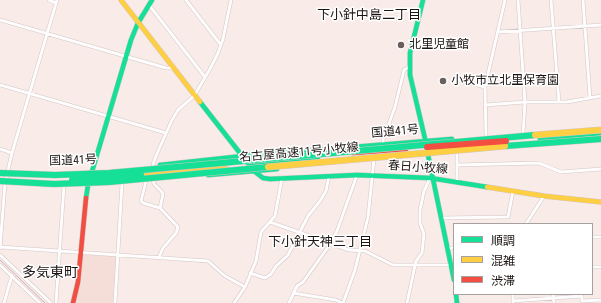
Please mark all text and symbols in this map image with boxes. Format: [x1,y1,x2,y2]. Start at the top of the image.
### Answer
district label: 下小針中島二丁目 [317,8,421,24]
place label: 北里児童館 [409,38,469,52]
marker: 北里児童館 [396,40,406,50]
place label: 小牧市立北里保育園 [451,74,559,88]
marker: 小牧市立北里保育園 [438,76,448,86]
street label: 国道41号 [371,123,419,141]
street label: 名古屋高速11号小牧線 [239,141,359,165]
street label: 国道41号 [49,153,97,169]
street label: 春日小牧線 [388,159,448,177]
legend [453,223,593,295]
text: 順調 [491,234,515,248]
district label: 下小針天神三丁目 [268,235,372,251]
text: 混雑 [491,254,515,268]
district label: 多気東町 [22,265,78,281]
text: 渋滞 [491,274,515,288]

